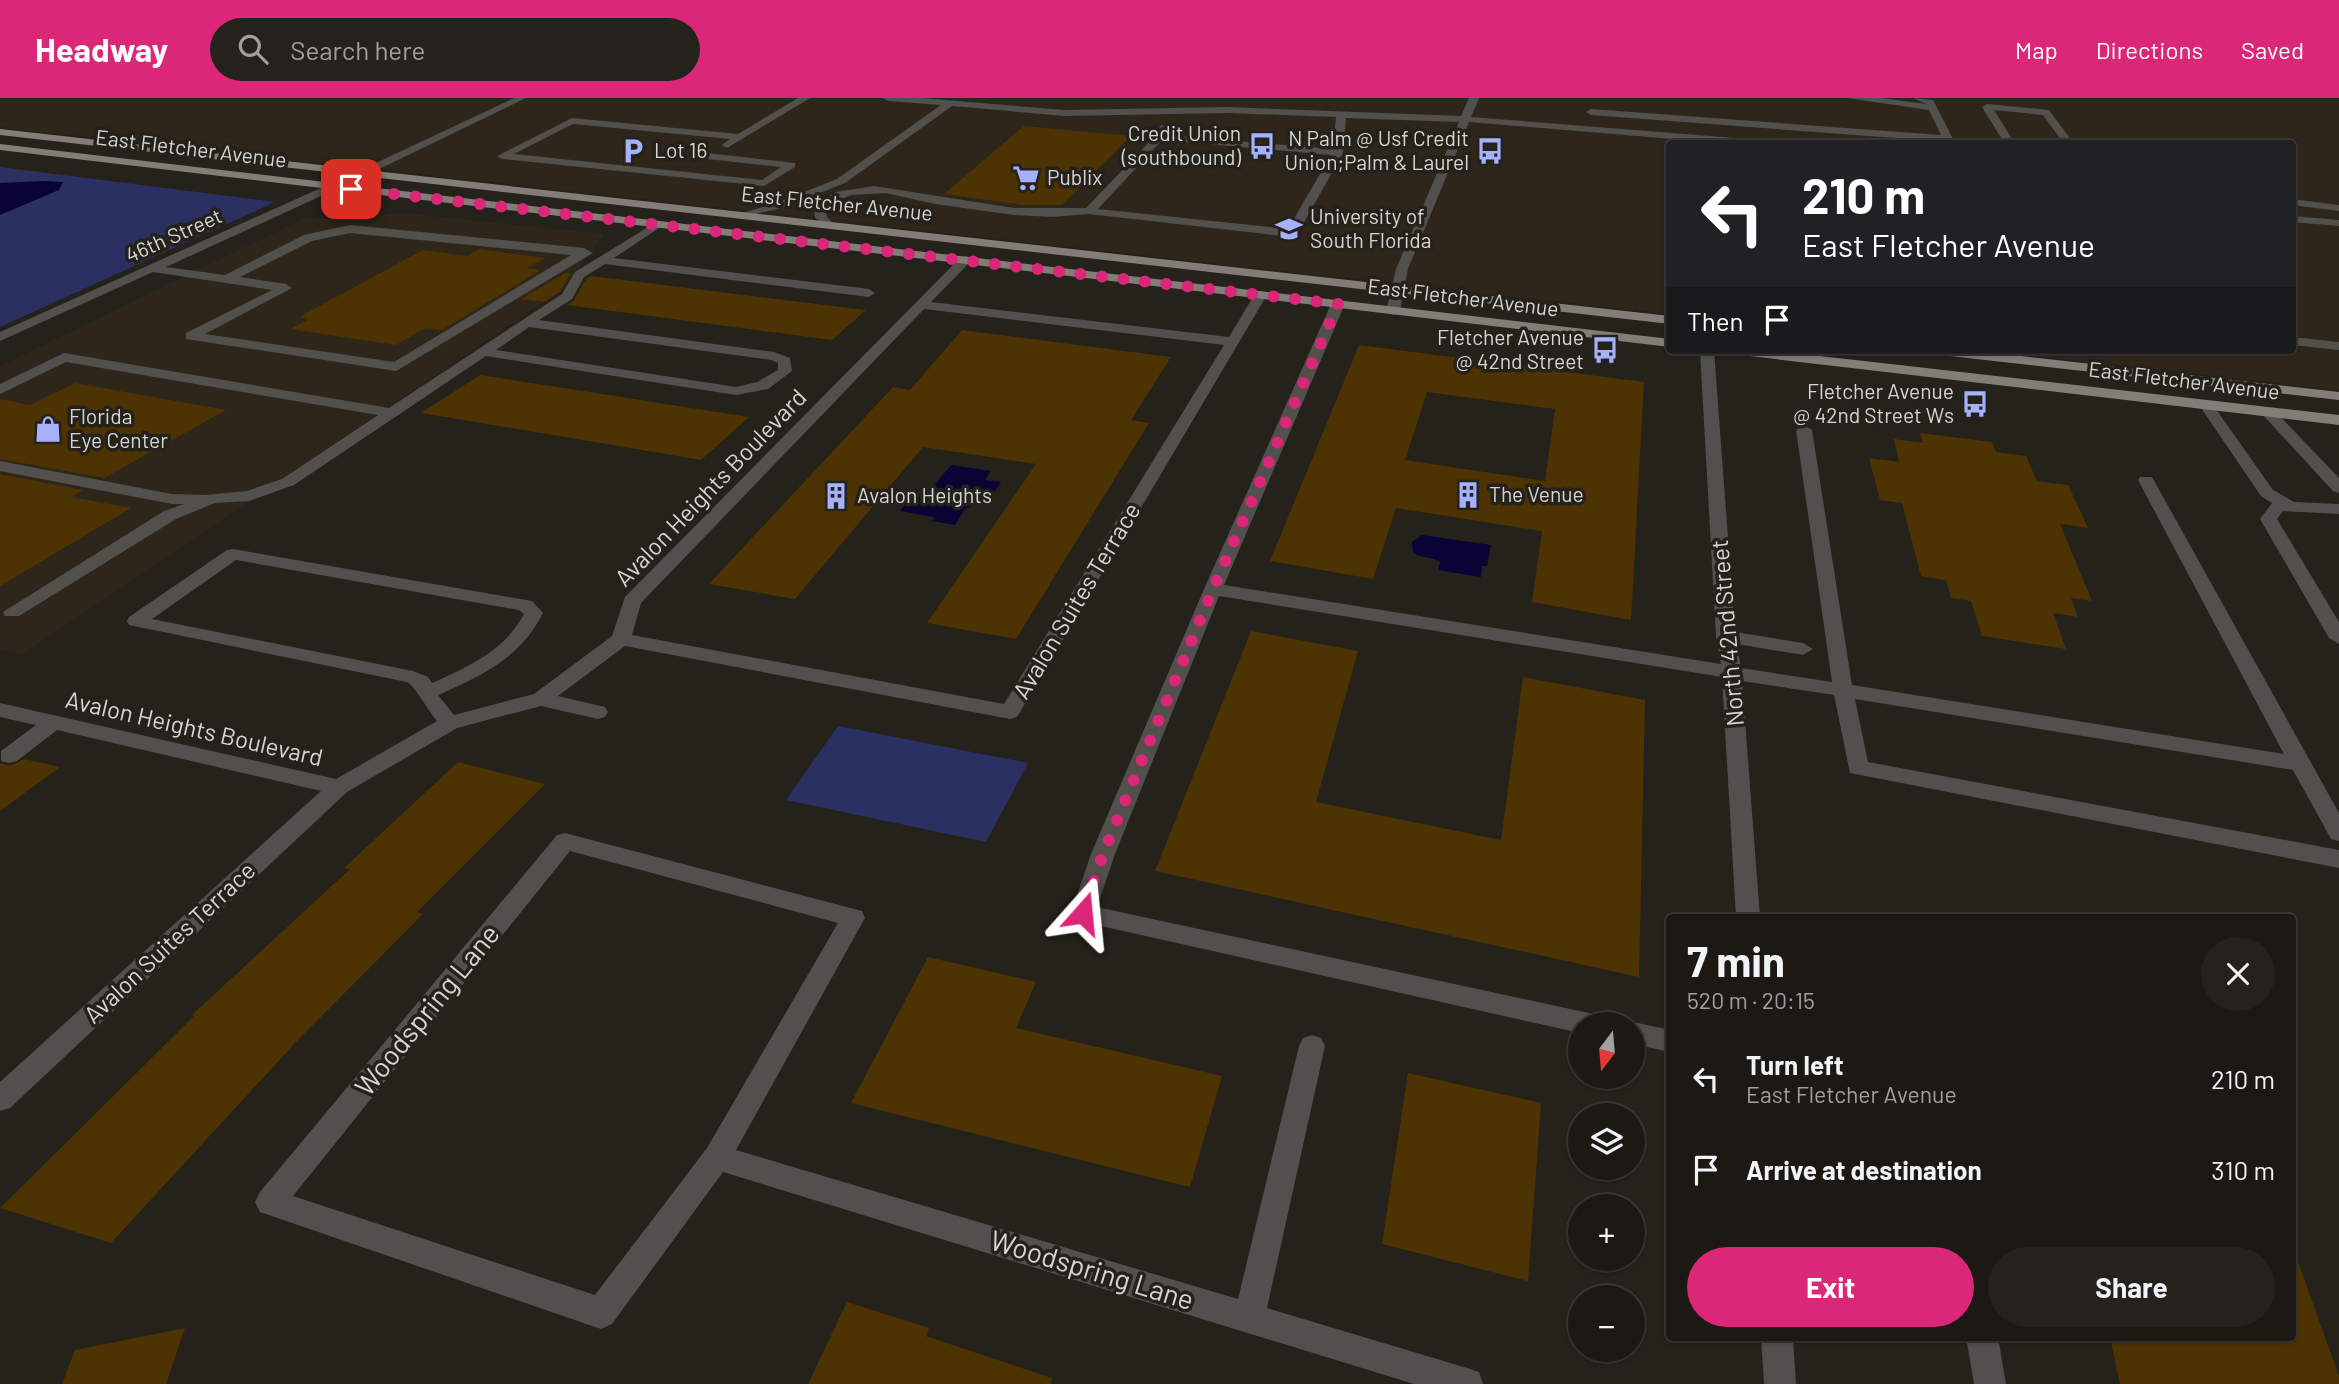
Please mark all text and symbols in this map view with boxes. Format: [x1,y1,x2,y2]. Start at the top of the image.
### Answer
search box [210,18,700,81]
text: Headway [35,29,168,69]
icon: search [234,30,272,68]
text: Search here [290,34,425,65]
text: Map [2015,35,2058,64]
text: Directions [2096,35,2203,64]
text: Saved [2241,35,2304,64]
place label: Credit Union (southbound) [1121,120,1242,169]
street label: East Fletcher Avenue [94,123,288,172]
place label: N Palm @ Usf Credit Union;Palm & Laurel [1284,125,1469,174]
bus stop icon: Credit Union (southbound) [1247,131,1277,161]
parking icon: Lot 16 [618,136,648,166]
bus stop icon: N Palm @ Usf Credit Union;Palm & Laurel [1475,136,1505,166]
place label: Lot 16 [654,137,707,162]
pin [321,159,381,219]
supermarket icon: Publix [1011,163,1041,193]
place label: Publix [1047,164,1102,189]
text: 210 m [1802,165,1925,224]
icon: left [1687,168,1778,259]
icon: arrive [332,170,370,208]
street label: East Fletcher Avenue [740,180,934,225]
street label: 46th Street [121,202,225,267]
place label: University of South Florida [1310,203,1432,252]
school or university icon: University of South Florida [1274,214,1304,244]
text: East Fletcher Avenue [1802,225,2095,263]
street label: East Fletcher Avenue [1366,272,1560,321]
icon: arrive [1758,301,1796,339]
text: Then [1687,305,1744,336]
place label: Fletcher Avenue @ 42nd Street [1437,324,1584,373]
bus stop icon: Fletcher Avenue @ 42nd Street [1590,335,1620,365]
street label: East Fletcher Avenue [2087,355,2281,404]
place label: Fletcher Avenue @ 42nd Street Ws [1793,378,1954,427]
street label: Avalon Heights Boulevard [608,382,812,592]
bus stop icon: Fletcher Avenue @ 42nd Street Ws [1960,389,1990,419]
place label: Florida Eye Center [69,403,168,452]
shop icon: Florida Eye Center [33,414,63,444]
building icon: The Venue [1453,480,1483,510]
building icon: Avalon Heights [821,481,851,511]
place label: The Venue [1489,481,1584,506]
place label: Avalon Heights [857,482,992,507]
street label: Avalon Suites Terrace [1006,497,1146,704]
street label: North 42nd Street [1704,539,1749,728]
street label: Avalon Heights Boulevard [63,684,326,771]
street label: Avalon Suites Terrace [77,855,261,1029]
position arrow [1046,876,1120,950]
street label: Woodspring Lane [347,917,506,1102]
text: 7 min [1687,935,1785,985]
button: close [2201,937,2275,1011]
text: 520 m · 20:15 [1687,986,1815,1014]
north arrow [1568,1012,1645,1088]
map controls [1568,1012,1645,1362]
text: Turn left [1746,1049,1844,1080]
icon: left [1687,1060,1725,1098]
text: 210 m [2211,1063,2275,1094]
text: East Fletcher Avenue [1746,1080,1957,1108]
button: layers [1568,1103,1645,1180]
icon: arrive [1687,1151,1725,1189]
text: Arrive at destination [1746,1154,1982,1185]
text: 310 m [2211,1154,2275,1185]
button: + [1568,1194,1645,1271]
street label: Woodspring Lane [986,1222,1198,1316]
button: Exit [1687,1247,1974,1327]
button: Share [1988,1247,2275,1327]
button: − [1568,1285,1645,1362]

